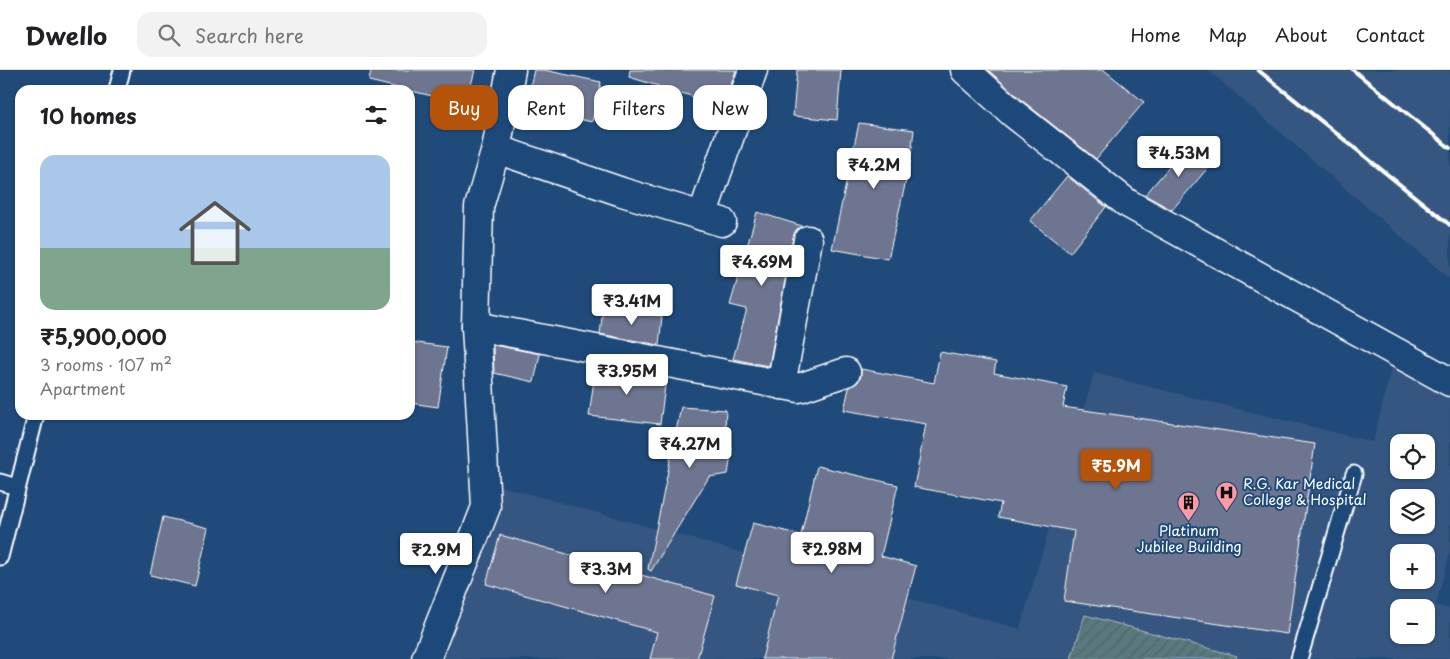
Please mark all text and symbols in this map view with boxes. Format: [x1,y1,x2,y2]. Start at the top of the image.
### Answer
search box [137,12,487,57]
text: Dwello [25,17,107,53]
icon: search [155,21,183,49]
text: Search here [195,21,304,49]
text: Home [1130,21,1180,48]
text: Map [1208,21,1247,48]
text: About [1275,21,1327,48]
text: Contact [1355,21,1425,48]
chip: Buy [430,85,498,130]
chip: Rent [508,85,584,130]
chip: Filters [594,85,683,130]
chip: New [693,85,767,130]
text: 10 homes [40,99,137,131]
icon: filters [362,101,390,129]
pin: ₹4.53M [1138,136,1220,178]
text: ₹4.53M [1148,140,1210,164]
pin: ₹4.2M [839,148,909,190]
text: ₹4.2M [848,152,900,176]
icon: home [170,188,260,278]
pin: ₹4.69M [721,244,803,287]
text: ₹4.69M [731,249,793,273]
pin: ₹3.41M [591,284,673,326]
text: ₹3.41M [603,288,661,312]
text: ₹5,900,000 [40,320,167,352]
text: 3 rooms · 107 m² [40,352,172,376]
pin: ₹3.95M [586,354,668,396]
text: ₹3.95M [597,358,657,382]
text: Apartment [40,376,125,400]
pin: ₹4.27M [649,426,731,469]
text: ₹4.27M [659,431,721,455]
map controls [1390,434,1435,644]
button: locate [1390,434,1435,479]
pin: ₹5.9M [1081,448,1151,491]
text: ₹5.9M [1091,453,1141,477]
place label: R.G. Kar Medical College & Hospital [1243,473,1367,510]
hospital icon: R.G. Kar Medical College & Hospital [1215,480,1239,511]
button: layers [1390,489,1435,534]
building icon: Platinum Jubilee Building [1177,491,1201,522]
place label: Platinum Jubilee Building [1136,520,1242,557]
pin: ₹2.9M [401,532,471,575]
pin: ₹2.98M [791,532,873,574]
text: ₹2.98M [802,536,862,560]
text: ₹2.9M [411,537,461,561]
button: + [1390,544,1435,589]
pin: ₹3.3M [571,552,641,594]
text: ₹3.3M [580,556,632,580]
button: − [1390,599,1435,644]

